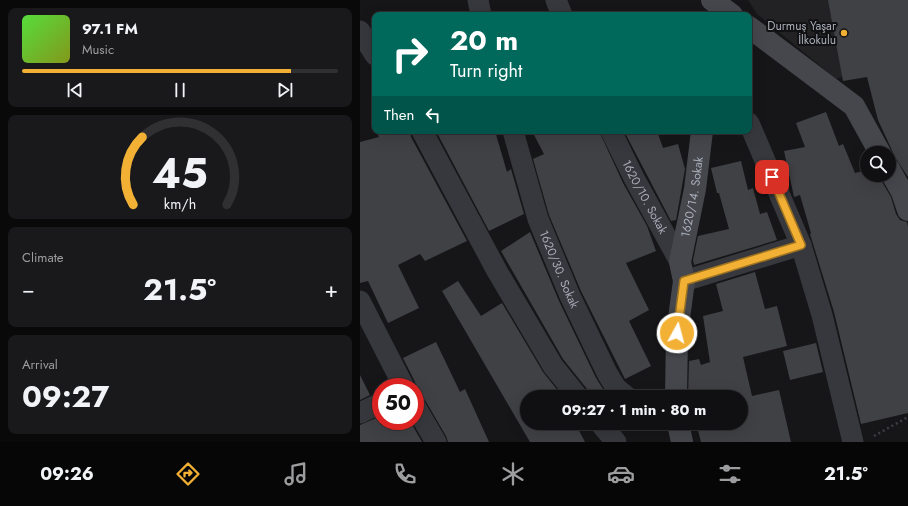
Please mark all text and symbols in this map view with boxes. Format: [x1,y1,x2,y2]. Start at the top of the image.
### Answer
place label: Durmuş Yaşar İlkokulu [767,17,837,49]
text: 97.1 FM [82,18,138,40]
text: 20 m [450,20,518,61]
icon: right [384,28,436,80]
marker: Durmuş Yaşar İlkokulu [839,28,849,38]
text: Music [82,40,114,59]
text: Turn right [450,58,522,84]
icon: previous [64,79,86,101]
icon: pause [169,79,191,101]
icon: next [274,79,296,101]
text: Then [384,104,414,126]
icon: left [422,104,444,126]
text: 45 [152,143,208,204]
map controls [860,146,896,182]
button: search [860,146,896,182]
street label: 1620/14. Sokak [676,155,708,239]
street label: 1620/10. Sokak [617,157,672,238]
pin [755,160,789,194]
icon: arrive [761,166,783,188]
text: km/h [164,194,196,214]
street label: 1620/30. Sokak [535,228,584,312]
text: Climate [22,248,63,267]
text: 21.5° [143,268,216,311]
text: − [22,273,35,305]
text: + [324,273,338,305]
position arrow [656,312,698,354]
text: Arrival [22,355,58,374]
text: 09:27 [22,375,109,418]
speed limit sign: 50 [372,378,424,430]
text: 09:27 · 1 min · 80 m [562,399,706,421]
icon: directions [174,460,202,488]
icon: music [282,460,310,488]
icon: phone [391,460,419,488]
icon: climate [499,460,527,488]
icon: car [607,460,635,488]
icon: filters [716,460,744,488]
text: 09:26 [40,461,94,487]
text: 21.5° [824,461,868,487]

